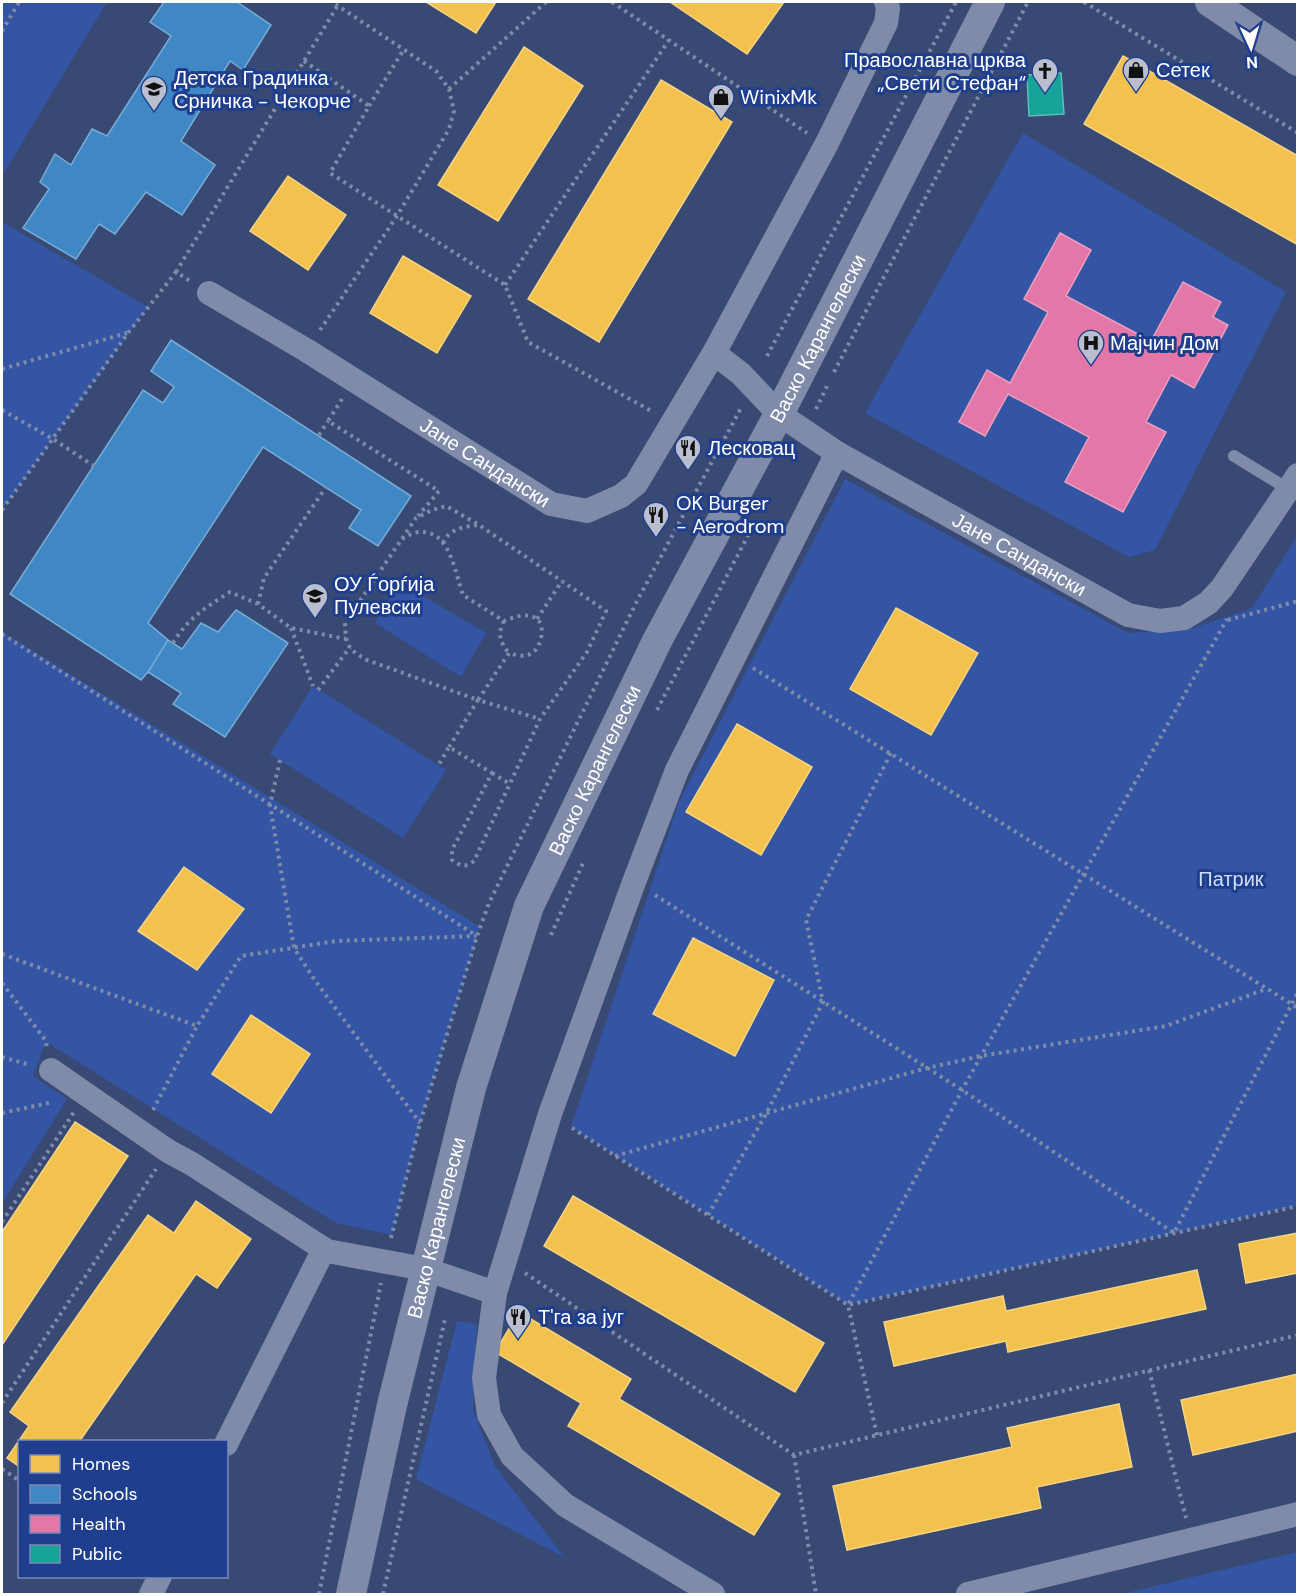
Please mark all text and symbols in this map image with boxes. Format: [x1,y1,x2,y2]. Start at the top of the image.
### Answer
north arrow [1221,18,1281,78]
place label: Православна црква „Свети Стефан“ [844,47,1027,96]
text: N [1245,52,1259,73]
shop icon: Сетек [1121,55,1151,93]
church icon: Православна црква „Свети Стефан“ [1030,56,1060,94]
place label: Сетек [1156,57,1210,83]
place label: Детска Градинка Срничка - Чекорче [174,65,351,114]
school or university icon: Детска Градинка Срничка - Чекорче [139,74,169,112]
shop icon: WinixMk [706,82,736,120]
place label: WinixMk [740,84,817,110]
street label: Васко Карангелески [764,250,872,427]
hospital icon: Мајчин Дом [1076,328,1106,366]
place label: Мајчин Дом [1110,330,1219,356]
street label: Јане Сандански [415,412,555,513]
restaurant icon: Лесковац [673,433,703,471]
place label: Лесковац [708,435,795,461]
place label: OK Burger - Aerodrom [676,490,784,539]
restaurant icon: OK Burger - Aerodrom [641,500,671,538]
street label: Јане Сандански [948,507,1091,602]
place label: ОУ Ѓорѓија Пулевски [334,571,435,620]
school or university icon: ОУ Ѓорѓија Пулевски [300,581,330,619]
street label: Васко Карангелески [542,681,647,860]
park label: Патрик [1198,866,1264,892]
street label: Васко Карангелески [401,1134,471,1321]
restaurant icon: Т'га за југ [503,1302,533,1340]
place label: Т'га за југ [538,1304,624,1330]
legend [18,1440,228,1578]
text: Homes [72,1452,130,1476]
text: Schools [72,1482,137,1506]
text: Health [72,1512,126,1536]
text: Public [72,1542,123,1566]

